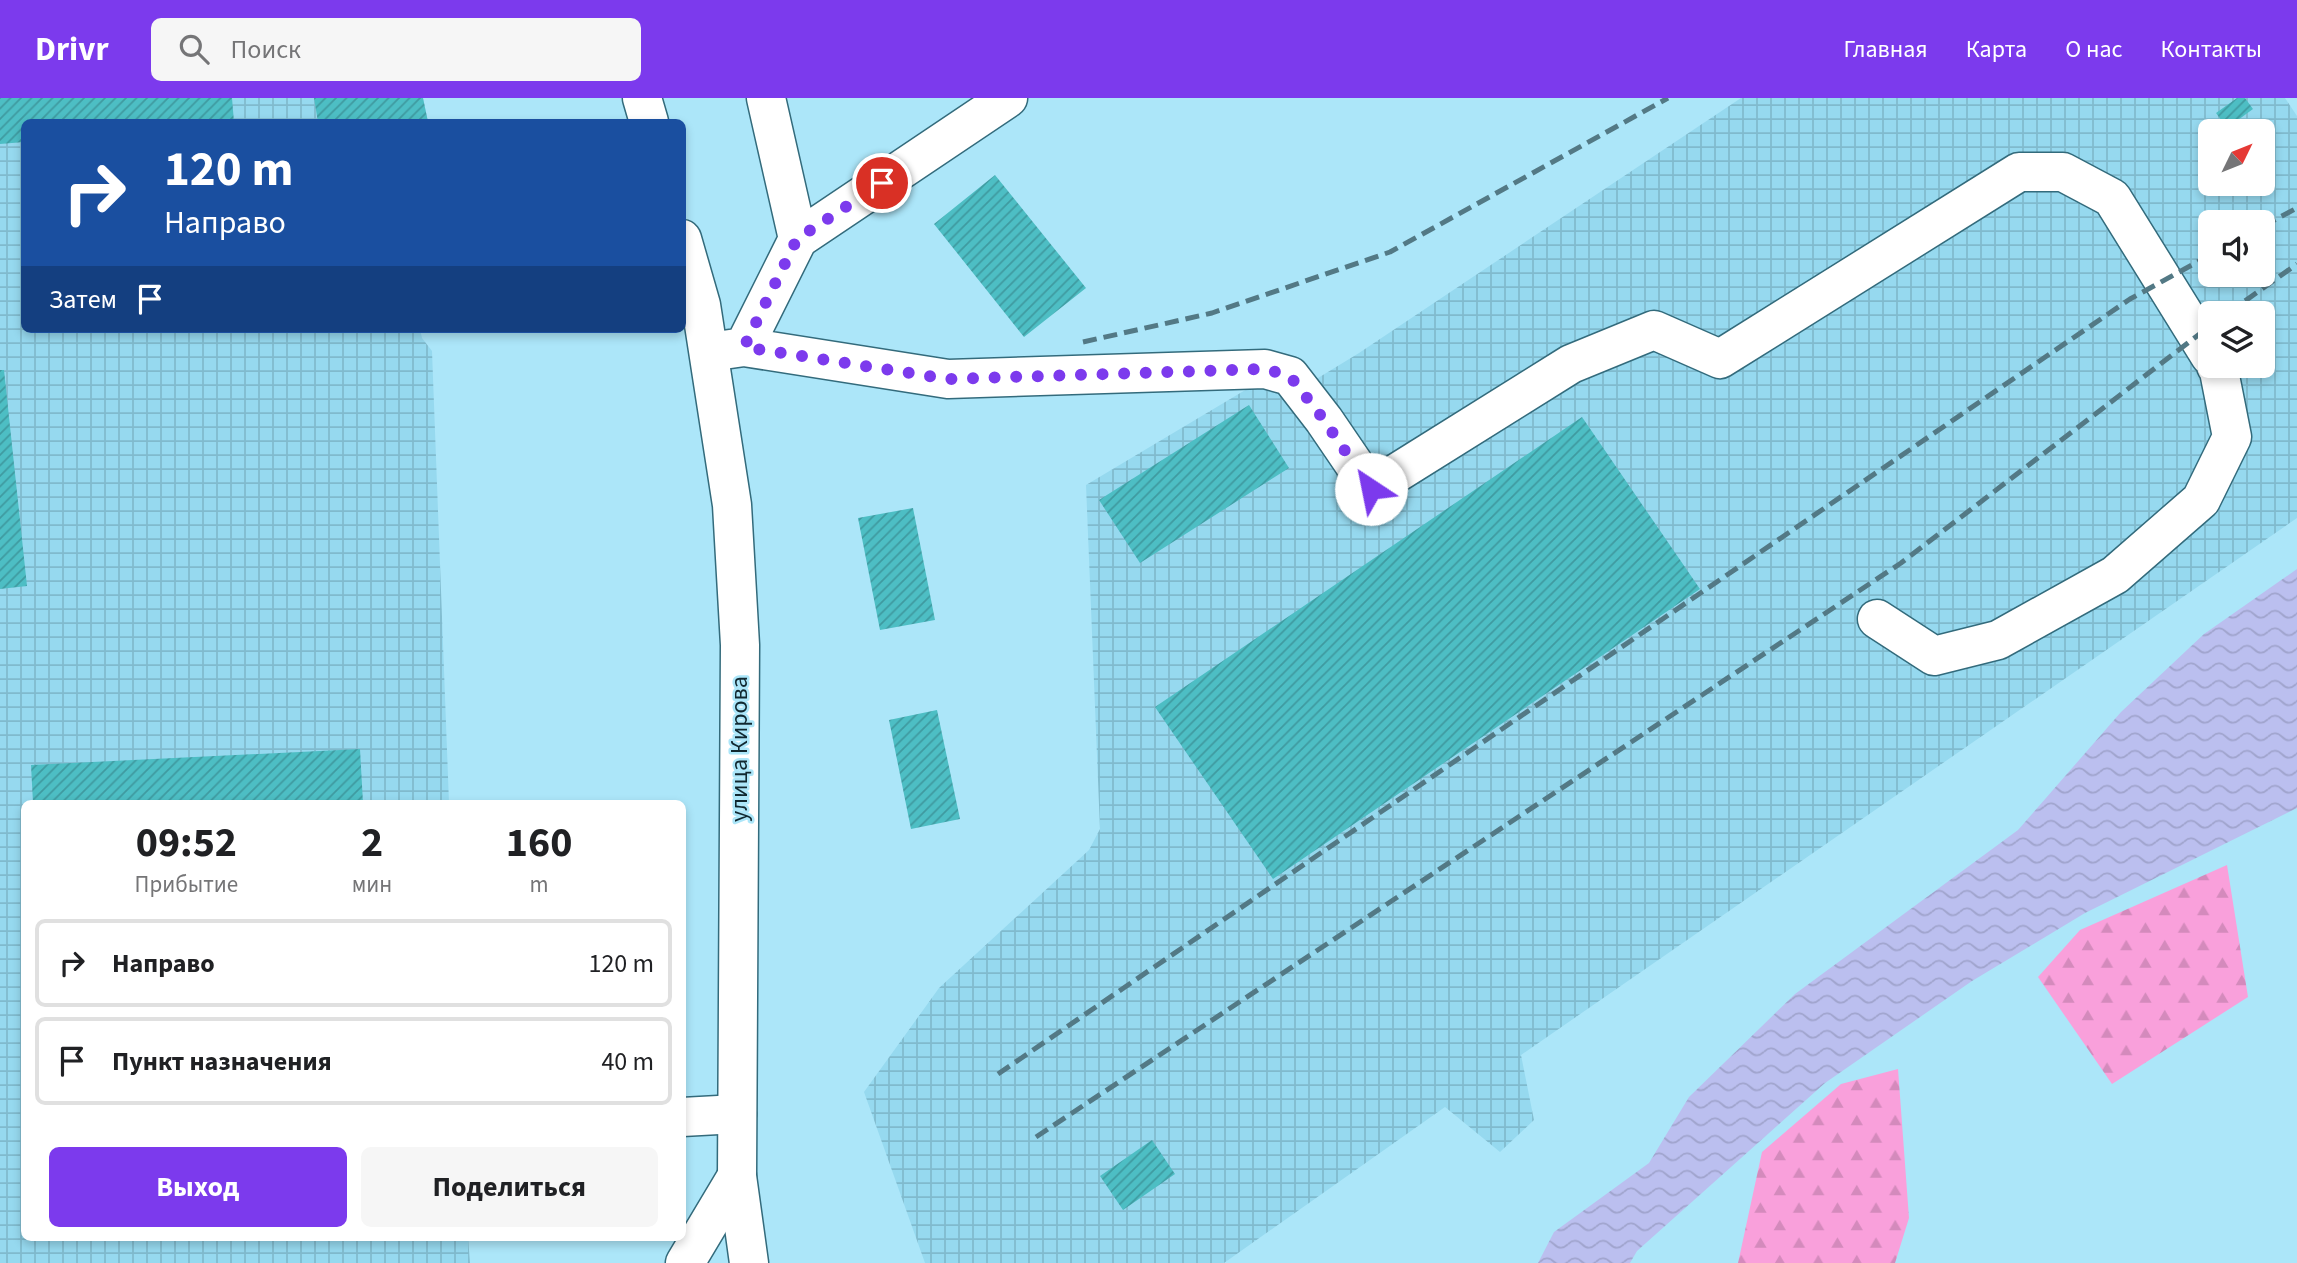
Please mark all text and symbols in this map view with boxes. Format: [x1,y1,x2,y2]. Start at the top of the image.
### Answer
search box [151,18,641,81]
text: Drivr [35,26,109,73]
icon: search [175,30,213,68]
text: Поиск [231,31,301,68]
text: Главная [1843,32,1928,67]
text: Карта [1966,32,2027,67]
text: О нас [2065,32,2122,67]
text: Контакты [2160,32,2262,67]
north arrow [2198,119,2275,196]
map controls [2198,119,2275,378]
text: 120 m [164,135,293,205]
icon: right [49,147,140,238]
pin [852,153,912,213]
icon: arrive [863,164,901,202]
text: Направо [164,200,286,246]
button: sound [2198,210,2275,287]
icon: arrive [131,280,169,318]
text: Затем [49,281,117,318]
button: layers [2198,301,2275,378]
position arrow [1334,452,1408,526]
street label: улица Кирова [722,676,757,822]
text: 09:52 [136,813,237,873]
text: 2 [361,813,383,873]
text: 160 [506,813,572,873]
text: Прибытие [135,868,238,901]
text: мин [352,868,392,901]
text: m [530,868,549,901]
icon: right [53,944,91,982]
text: Направо [112,945,215,982]
text: 120 m [588,945,654,982]
icon: arrive [53,1042,91,1080]
text: Пункт назначения [112,1043,332,1080]
text: 40 m [601,1043,654,1080]
button: Выход [49,1147,347,1227]
button: Поделиться [361,1147,658,1227]

